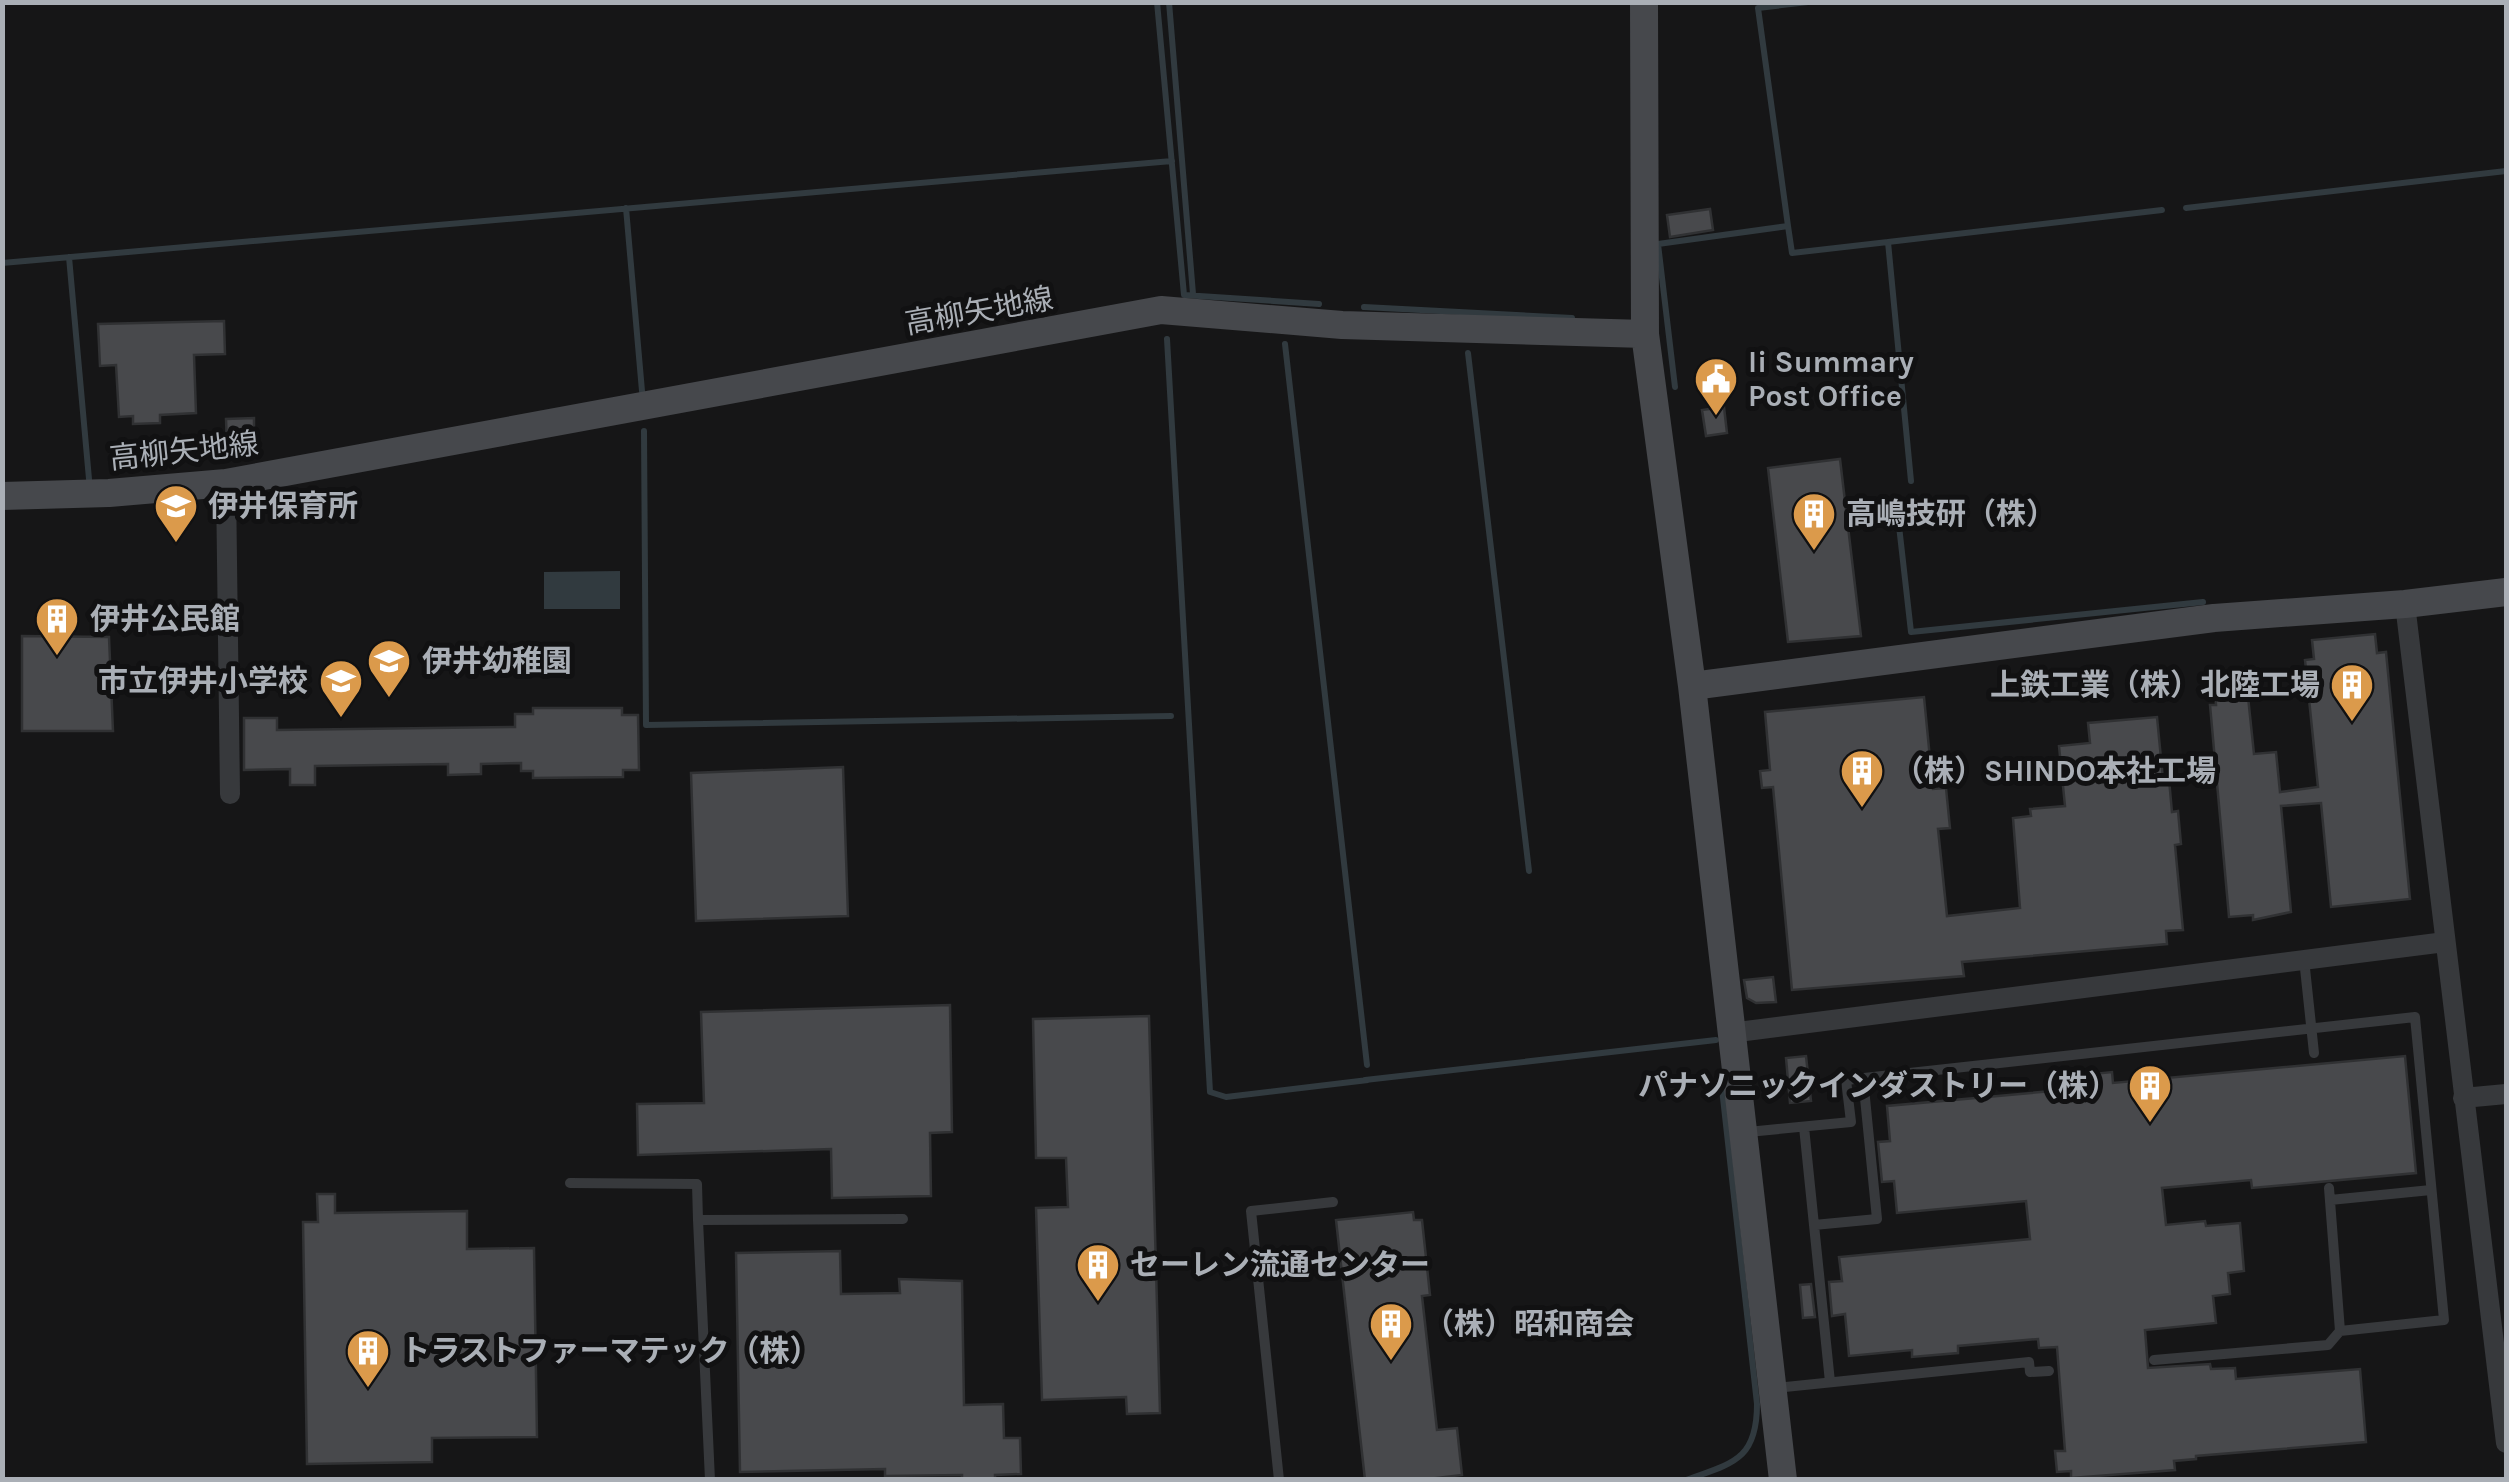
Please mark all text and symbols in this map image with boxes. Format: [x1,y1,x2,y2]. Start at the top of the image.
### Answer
street label: 高柳矢地線 [902,280,1056,342]
place label: Ii Summary Post Office [1748,344,1914,414]
public building icon: Ii Summary Post Office [1693,356,1739,417]
street label: 高柳矢地線 [108,425,260,477]
school or university icon: 伊井保育所 [153,483,199,544]
place label: 伊井保育所 [208,488,358,524]
building icon: 高嶋技研（株） [1791,491,1837,552]
place label: 高嶋技研（株） [1846,496,2056,532]
building icon: 伊井公民館 [34,596,80,657]
place label: 伊井公民館 [90,601,240,637]
school or university icon: 伊井幼稚園 [366,638,412,699]
place label: 伊井幼稚園 [422,643,572,679]
school or university icon: 市立伊井小学校 [318,658,364,719]
building icon: 上鉄工業（株）北陸工場 [2329,662,2375,723]
place label: 市立伊井小学校 [98,663,308,699]
place label: 上鉄工業（株）北陸工場 [1990,667,2320,703]
building icon: （株）SHINDO本社工場 [1839,748,1885,809]
place label: （株）SHINDO本社工場 [1894,753,2216,789]
building icon: パナソニックインダストリー（株） [2127,1063,2173,1124]
place label: パナソニックインダストリー（株） [1638,1068,2118,1104]
building icon: セーレン流通センター [1075,1242,1121,1303]
place label: セーレン流通センター [1130,1247,1430,1283]
building icon: （株）昭和商会 [1368,1301,1414,1362]
place label: （株）昭和商会 [1424,1306,1634,1342]
building icon: トラストファーマテック（株） [345,1328,391,1389]
place label: トラストファーマテック（株） [400,1333,819,1369]

